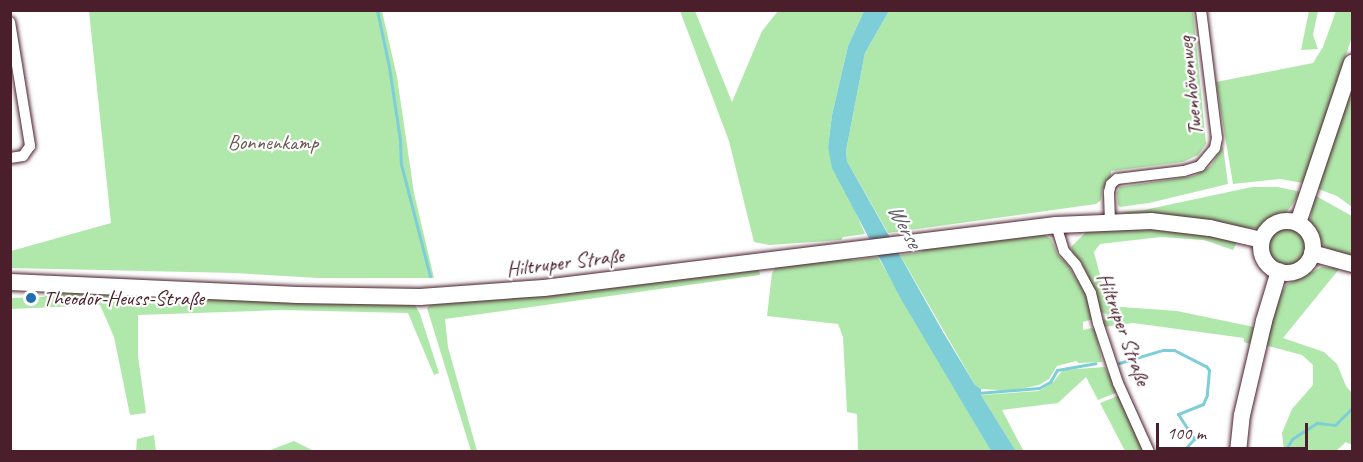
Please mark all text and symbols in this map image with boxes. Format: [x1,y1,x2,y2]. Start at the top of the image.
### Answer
street label: Twenhövenweg [1172,35,1208,137]
park label: Bonnenkamp [228,129,318,155]
water label: Werse [881,200,927,252]
street label: Hiltruper Straße [505,242,625,282]
street label: Hiltruper Straße [1092,269,1156,389]
place label: Theodor-Heuss-Straße [43,285,204,311]
marker: Theodor-Heuss-Straße [24,291,38,305]
scale bar [1159,411,1310,449]
text: 100 m [1167,422,1206,444]

